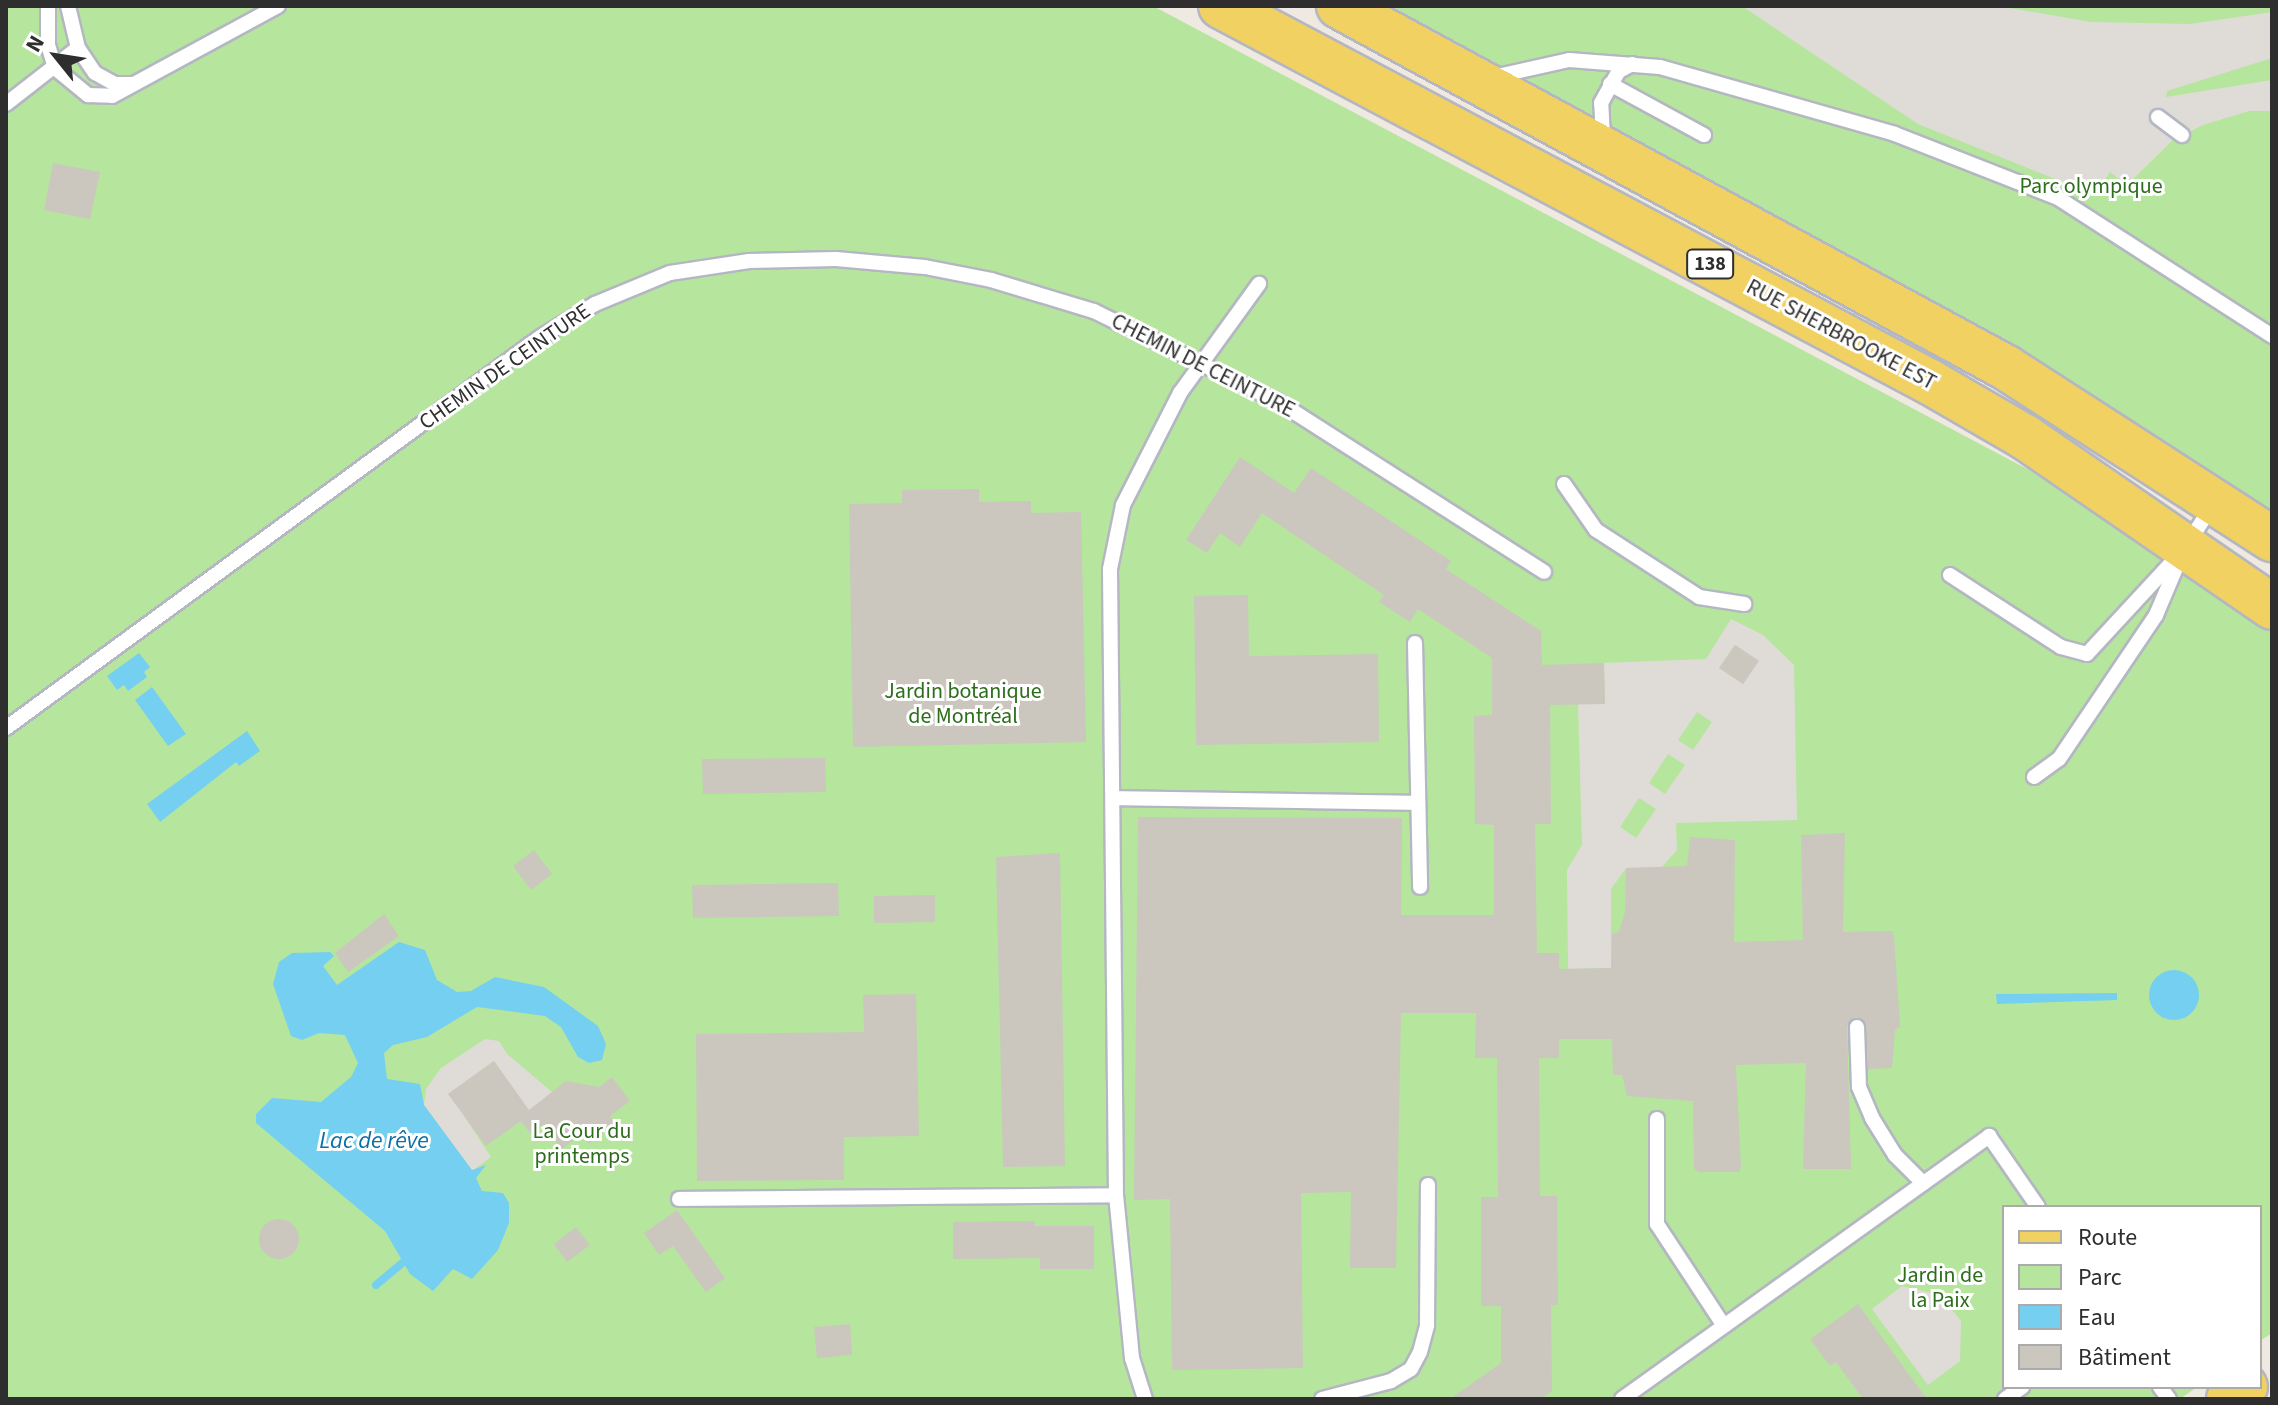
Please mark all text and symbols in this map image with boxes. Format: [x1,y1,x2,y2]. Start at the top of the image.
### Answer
north arrow [16,16,96,96]
text: N [18,30,53,58]
park label: Parc olympique [2019,174,2163,200]
road number: 138 [1686,248,1734,280]
street label: RUE SHERBROOKE EST [1742,274,1940,396]
street label: CHEMIN DE CEINTURE [414,298,596,436]
street label: CHEMIN DE CEINTURE [1107,308,1299,424]
park label: Jardin botanique de Montréal [884,678,1042,730]
park label: La Cour du printemps [533,1118,631,1170]
water label: Lac de rêve [319,1127,429,1155]
legend [2002,1205,2262,1389]
text: Route [2078,1220,2137,1255]
text: Parc [2078,1260,2122,1295]
park label: Jardin de la Paix [1897,1262,1983,1314]
text: Eau [2078,1300,2116,1335]
text: Bâtiment [2078,1340,2171,1375]

